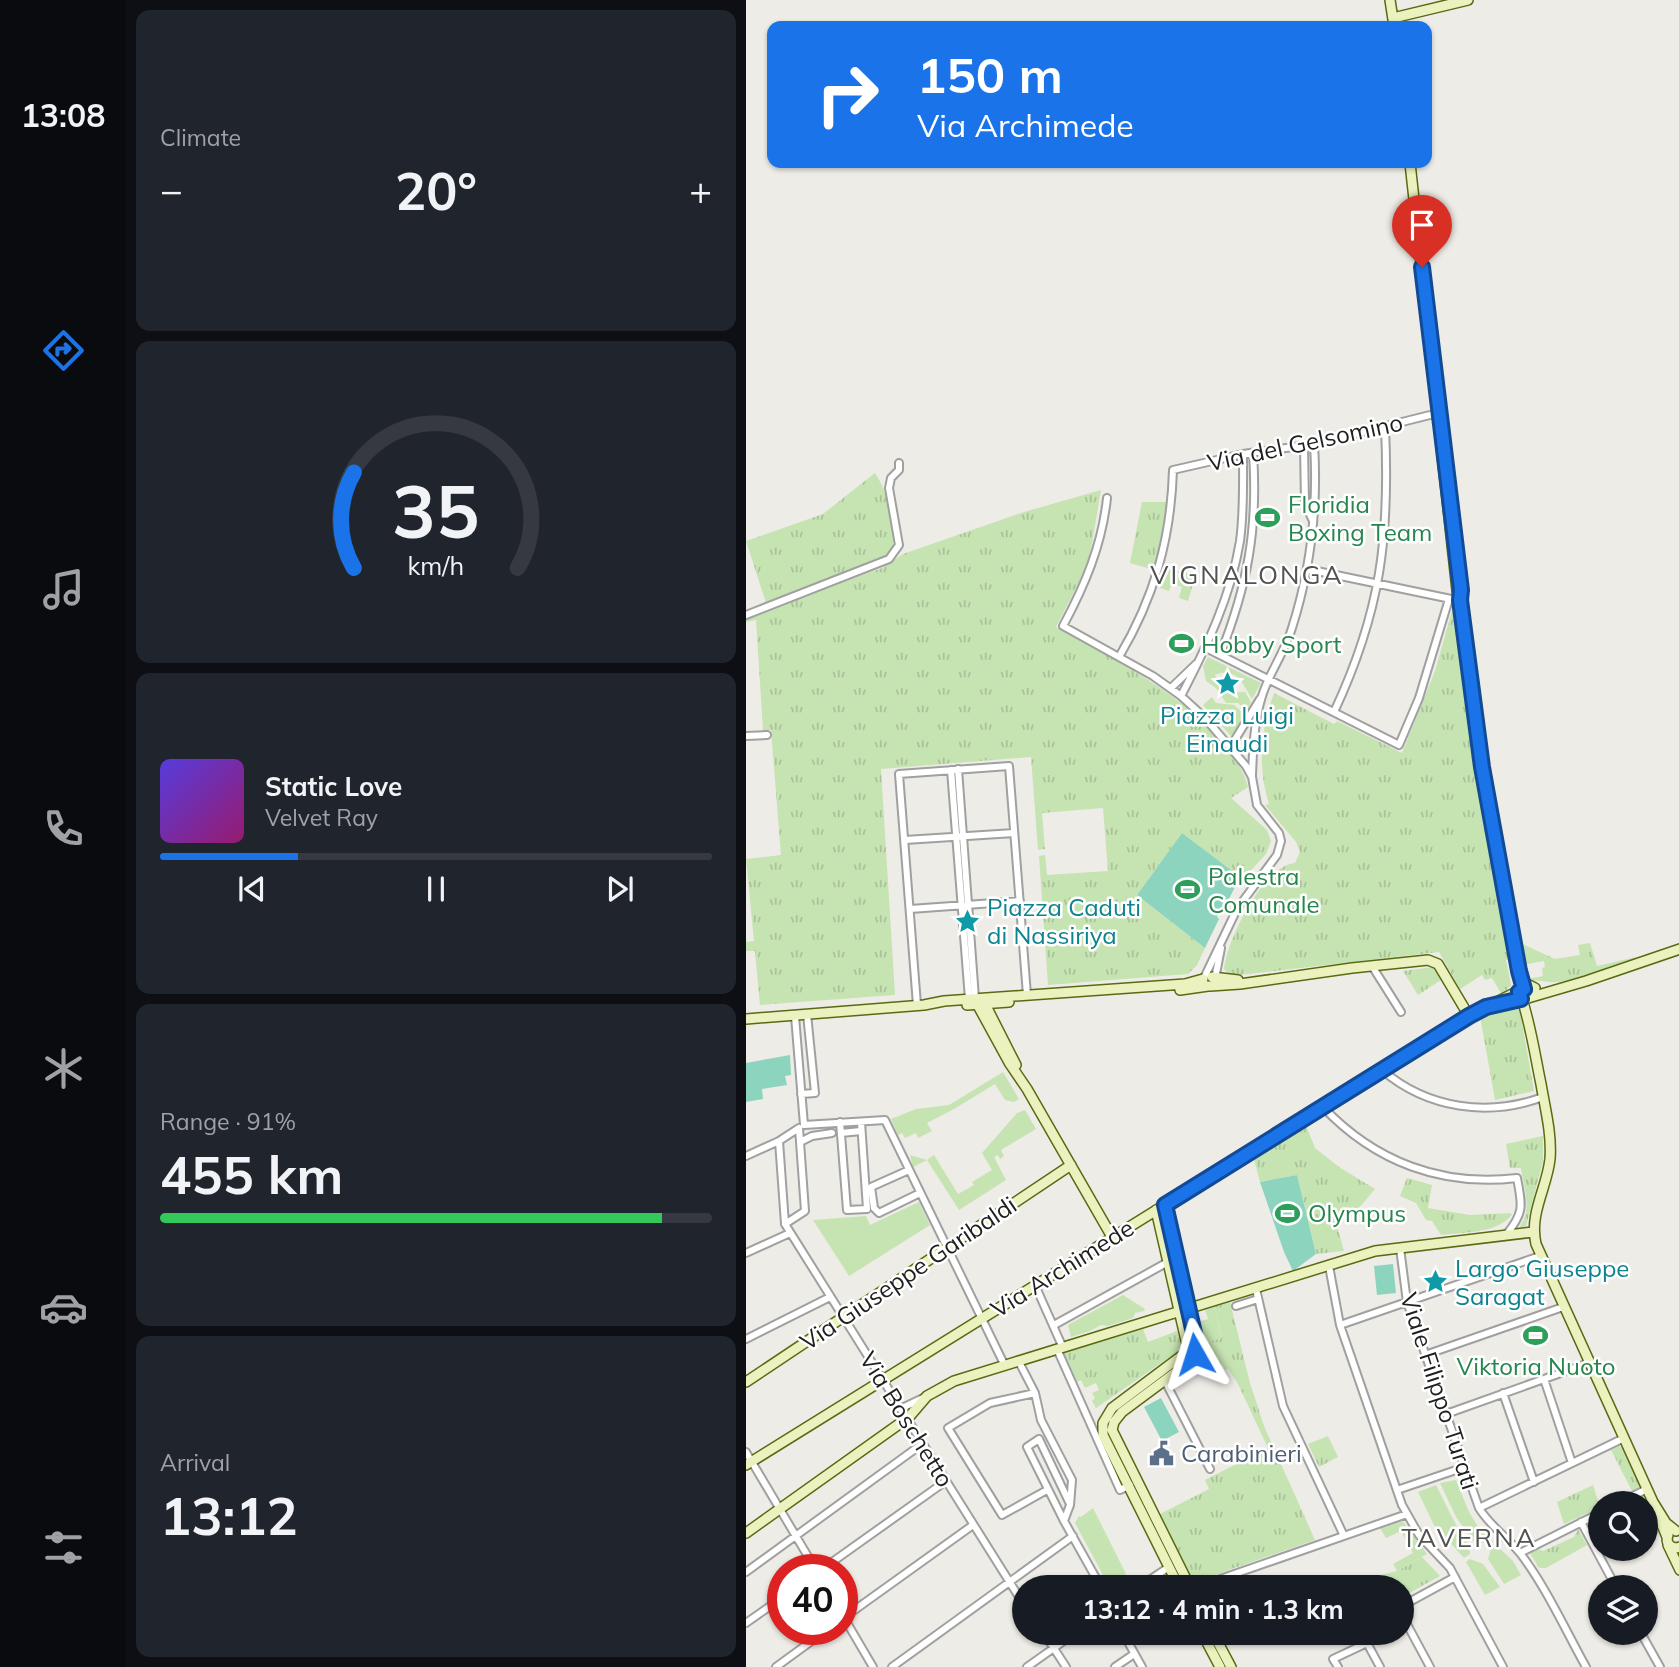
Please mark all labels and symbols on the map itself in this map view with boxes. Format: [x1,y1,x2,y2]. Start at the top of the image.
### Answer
pin [1392,195,1452,267]
street label: Via del Gelsomino [1205,407,1405,477]
place label: Floridia Boxing Team [1288,489,1432,547]
sports icon: Floridia Boxing Team [1254,504,1282,532]
district label: VIGNALONGA [1150,558,1344,591]
place label: Hobby Sport [1201,629,1342,659]
sports icon: Hobby Sport [1167,630,1195,658]
place icon: Piazza Luigi Einaudi [1213,670,1241,698]
place label: Piazza Luigi Einaudi [1160,700,1294,758]
place label: Palestra Comunale [1208,861,1319,919]
sports icon: Palestra Comunale [1174,876,1202,904]
place label: Piazza Caduti di Nassiriya [987,892,1141,950]
place icon: Piazza Caduti di Nassiriya [953,907,981,935]
street label: Via Giuseppe Garibaldi [794,1189,1022,1357]
place label: Olympus [1308,1198,1406,1228]
sports icon: Olympus [1274,1199,1302,1227]
street label: Via Archimede [985,1212,1139,1324]
place label: Largo Giuseppe Saragat [1455,1253,1629,1311]
place icon: Largo Giuseppe Saragat [1421,1268,1449,1296]
street label: Viale Filippo Turati [1394,1289,1486,1493]
position arrow [1158,1317,1232,1391]
sports icon: Viktoria Nuoto [1522,1321,1550,1349]
street label: Via Boschetto [853,1346,961,1492]
place label: Viktoria Nuoto [1457,1351,1615,1381]
place label: Carabinieri [1181,1438,1302,1468]
public building icon: Carabinieri [1147,1439,1175,1467]
district label: TAVERNA [1401,1521,1537,1554]
speed limit sign: 40 [767,1554,858,1645]

